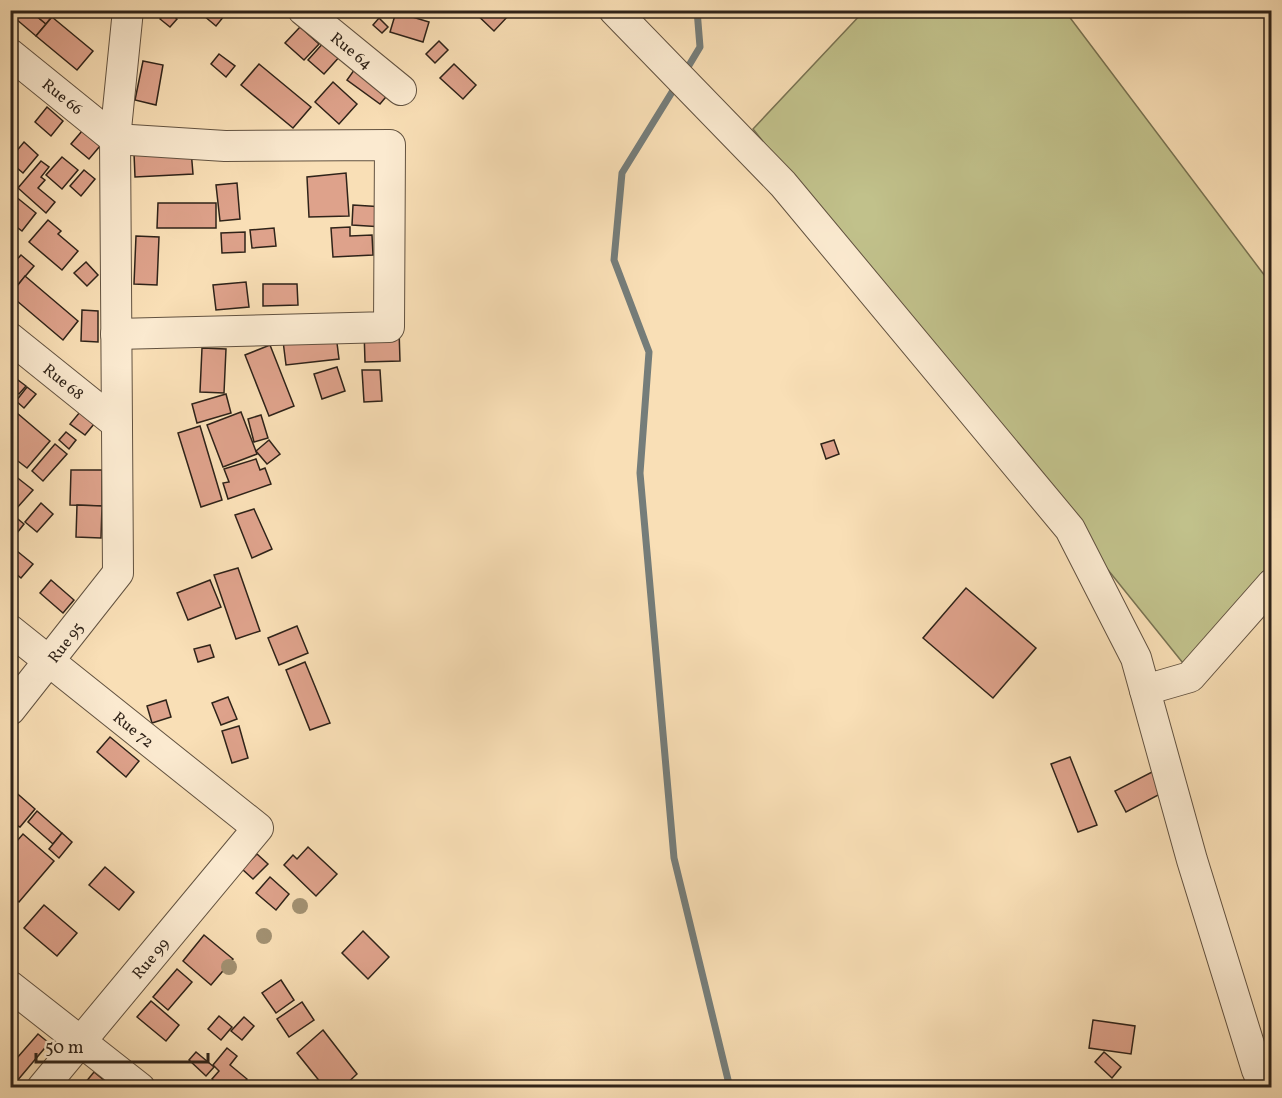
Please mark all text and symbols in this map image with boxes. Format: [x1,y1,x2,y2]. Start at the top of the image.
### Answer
street label: Rue 64 [325,28,376,75]
street label: Rue 66 [37,74,87,121]
street label: Rue 68 [38,359,88,406]
street label: Rue 95 [44,618,90,668]
street label: Rue 72 [108,707,158,754]
street label: Rue 99 [128,934,175,985]
scale bar [36,1026,208,1064]
text: 50 m [45,1036,84,1061]

